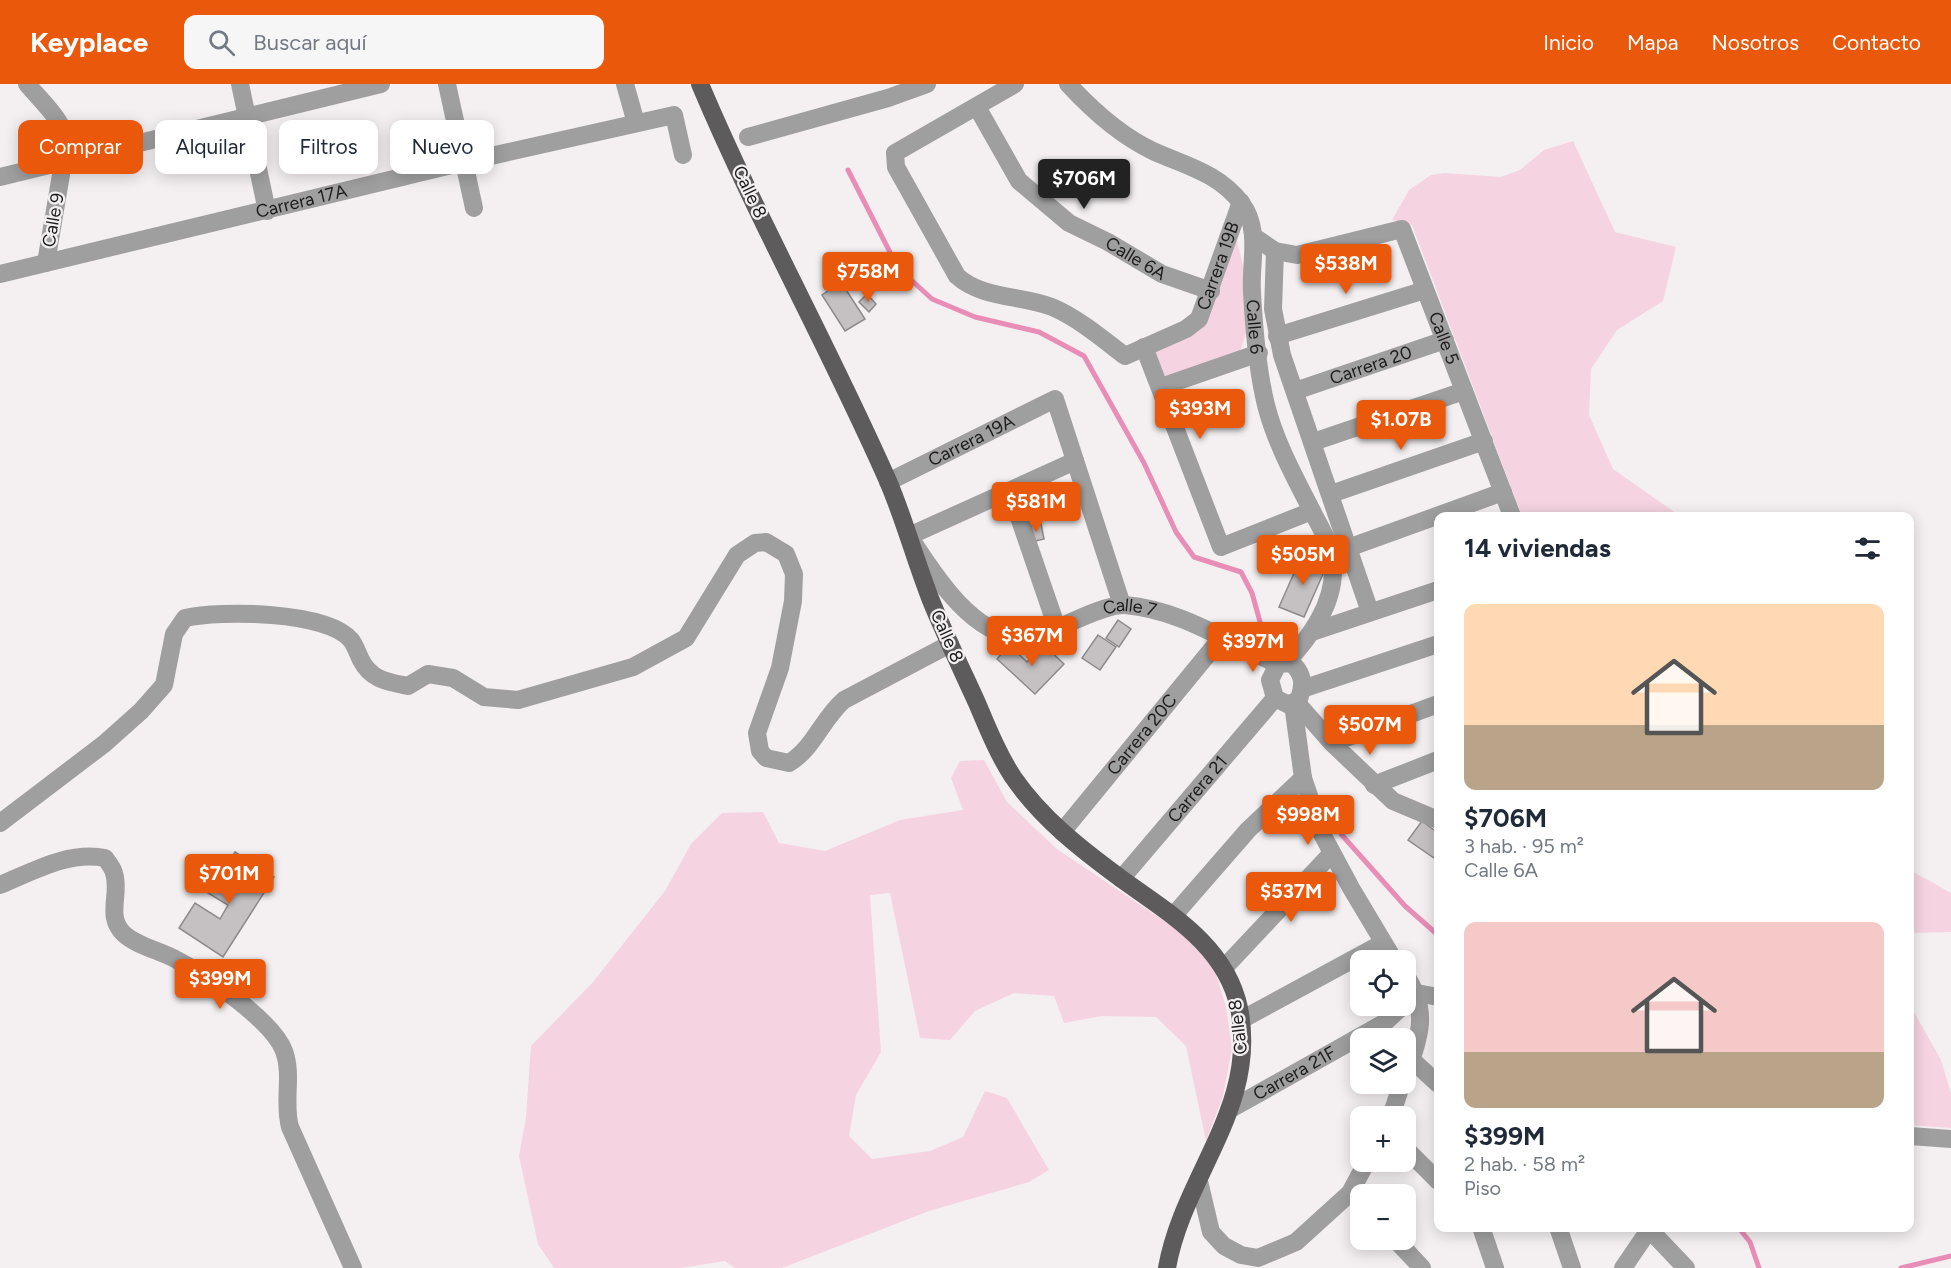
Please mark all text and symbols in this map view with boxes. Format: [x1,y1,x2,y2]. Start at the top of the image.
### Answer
search box [184,15,604,69]
text: Keyplace [30,25,148,59]
icon: search [205,26,238,59]
text: Buscar aquí [253,29,367,56]
text: Inicio [1543,30,1594,55]
text: Mapa [1627,30,1679,55]
text: Nosotros [1712,30,1799,55]
text: Contacto [1832,30,1921,55]
chip: Comprar [18,120,143,174]
chip: Alquilar [155,120,267,174]
chip: Filtros [279,120,378,174]
chip: Nuevo [390,120,494,174]
pin: $706M [1042,159,1126,210]
street label: Calle 8 [728,162,772,222]
text: $706M [1052,166,1116,190]
street label: Carrera 17A [253,180,349,223]
street label: Calle 9 [37,191,69,249]
street label: Carrera 19B [1192,219,1244,313]
street label: Calle 6A [1101,232,1170,285]
pin: $538M [1304,244,1388,295]
text: $538M [1314,251,1378,275]
pin: $758M [826,252,910,303]
text: $758M [836,259,900,283]
street label: Calle 6 [1241,299,1268,355]
street label: Calle 5 [1424,309,1464,368]
street label: Carrera 20 [1327,341,1415,389]
pin: $393M [1158,389,1242,440]
text: $393M [1169,396,1231,420]
pin: $1.07B [1352,400,1450,451]
text: $1.07B [1371,407,1431,431]
street label: Carrera 19A [924,410,1018,471]
pin: $581M [994,482,1078,533]
text: $581M [1006,489,1066,513]
text: 14 viviendas [1464,532,1611,564]
icon: filters [1851,532,1884,565]
pin: $505M [1261,535,1345,586]
text: $505M [1271,542,1335,566]
street label: Calle 7 [1100,594,1159,621]
street label: Calle 8 [926,606,968,666]
pin: $367M [990,616,1074,667]
pin: $397M [1211,622,1295,673]
text: $367M [1001,623,1063,647]
text: $397M [1222,629,1284,653]
icon: home [1620,643,1728,751]
street label: Carrera 20C [1102,690,1182,780]
pin: $507M [1328,705,1412,756]
text: $507M [1338,712,1402,736]
street label: Carrera 21 [1163,751,1232,827]
pin: $998M [1266,795,1350,846]
text: $998M [1276,802,1340,826]
text: $706M [1464,802,1547,834]
text: 3 hab. · 95 m² [1464,834,1584,858]
pin: $701M [187,854,271,905]
text: Calle 6A [1464,858,1538,882]
text: $701M [199,861,259,885]
pin: $537M [1249,872,1333,923]
text: $537M [1260,879,1322,903]
map controls [1350,950,1416,1250]
button: locate [1350,950,1416,1016]
pin: $399M [178,959,262,1010]
icon: home [1620,961,1728,1069]
text: $399M [189,966,251,990]
street label: Calle 8 [1224,998,1252,1056]
button: layers [1350,1028,1416,1094]
street label: Carrera 21F [1249,1041,1340,1105]
button: + [1350,1106,1416,1172]
text: $399M [1464,1120,1545,1152]
text: 2 hab. · 58 m² [1464,1152,1585,1176]
text: Piso [1464,1176,1501,1200]
button: − [1350,1184,1416,1250]

